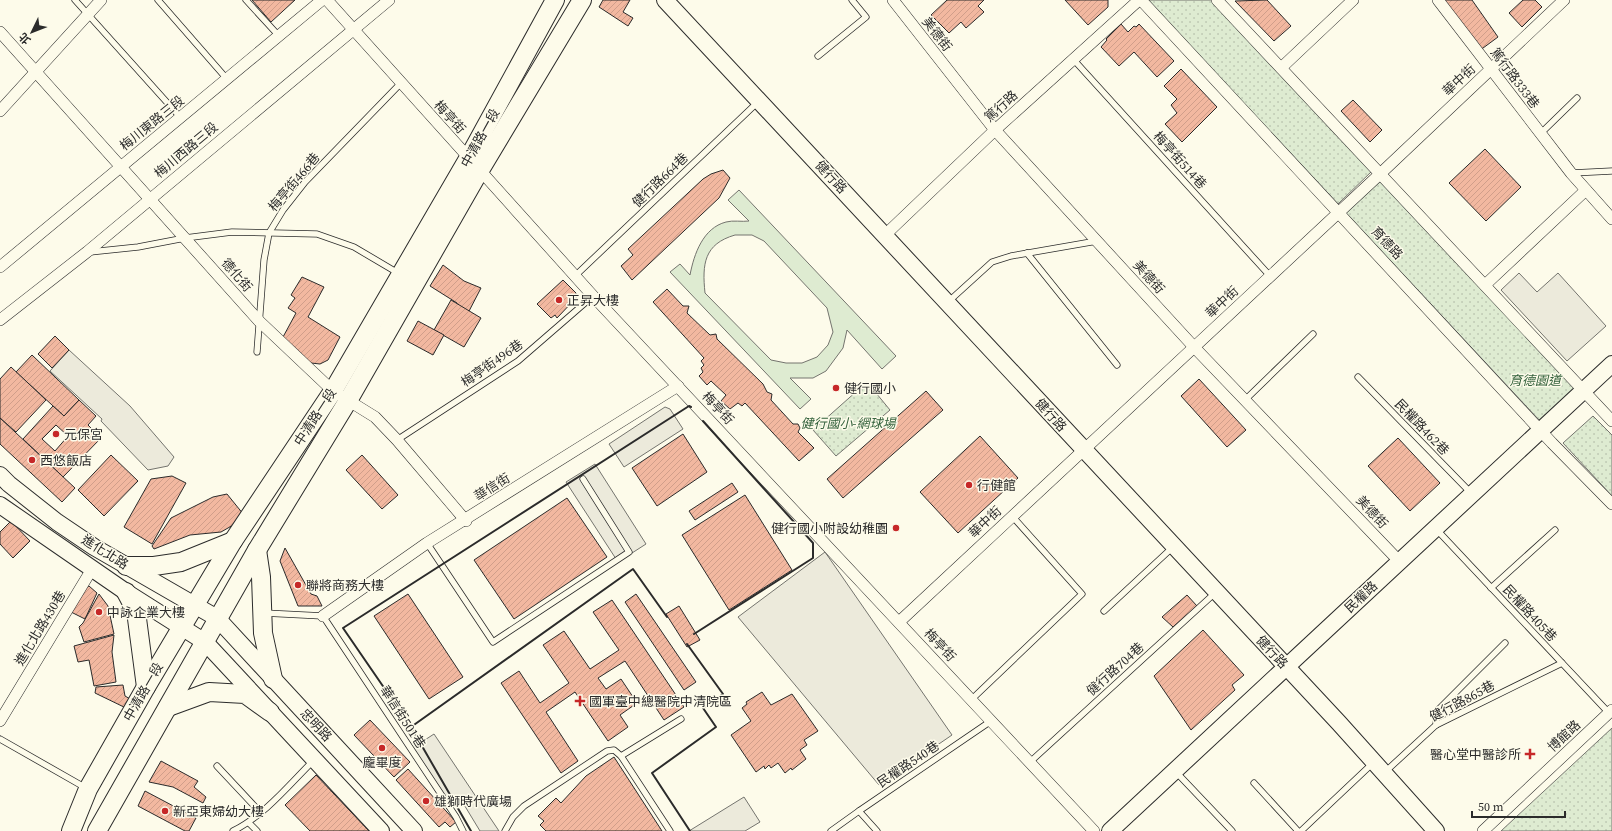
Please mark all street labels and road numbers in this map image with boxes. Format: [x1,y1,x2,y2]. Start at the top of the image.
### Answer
street label: 美德街 [918,13,956,55]
street label: 篤行路333巷 [1487,44,1543,112]
street label: 華中街 [1439,60,1479,100]
street label: 篤行路 [981,87,1021,125]
street label: 梅川東路三段 [116,92,188,154]
street label: 梅亭街 [431,97,469,137]
street label: 中清路一段 [457,105,503,171]
street label: 梅川西路三段 [151,118,221,182]
street label: 梅亭街514巷 [1150,128,1210,192]
street label: 梅亭街466巷 [265,149,323,215]
street label: 健行路664巷 [628,149,692,211]
street label: 健行路 [811,157,851,197]
street label: 育德路 [1367,223,1407,263]
street label: 德化街 [218,255,256,295]
street label: 美德街 [1130,257,1168,297]
street label: 華中街 [1202,282,1242,322]
street label: 梅亭街496巷 [458,336,526,390]
street label: 中清路一段 [290,385,340,449]
street label: 梅亭街 [698,388,738,428]
street label: 健行路 [1032,395,1070,435]
street label: 民權路462巷 [1391,395,1453,459]
street label: 華信街 [471,469,513,505]
street label: 美德街 [1352,492,1392,532]
street label: 華中街 [965,502,1005,542]
street label: 進化北路 [78,531,132,573]
street label: 民權路 [1341,577,1381,617]
street label: 民權路405巷 [1499,581,1561,645]
street label: 進化北路430巷 [11,587,69,669]
street label: 梅亭街 [920,625,960,665]
street label: 健行路 [1252,632,1292,672]
street label: 健行路704巷 [1083,639,1147,699]
street label: 中清路一段 [119,660,167,724]
street label: 健行路865巷 [1426,677,1498,725]
street label: 華信街501巷 [376,682,430,752]
street label: 忠明路 [296,705,336,745]
street label: 博館路 [1544,716,1584,756]
street label: 民權路540巷 [874,737,942,791]

